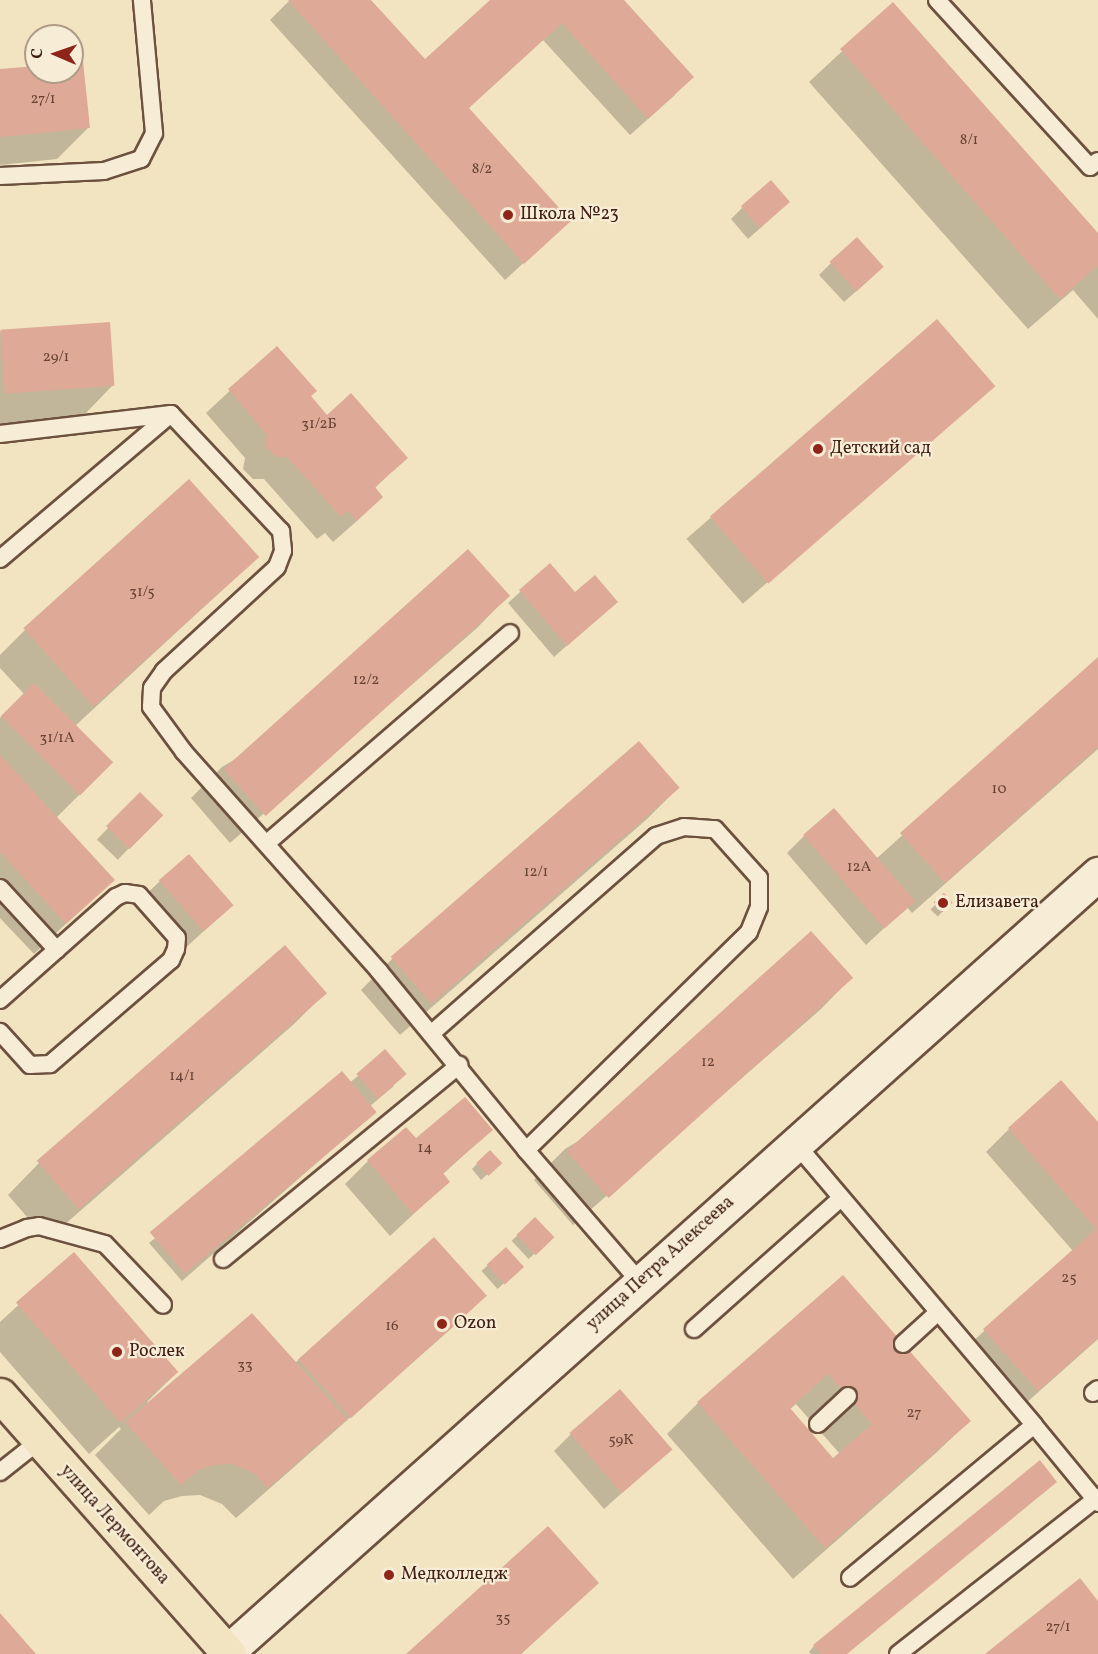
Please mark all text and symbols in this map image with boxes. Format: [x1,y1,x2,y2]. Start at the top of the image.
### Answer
north arrow [24,24,84,84]
text: С [27,48,49,59]
house number: 27/1 [30,91,56,109]
house number: 8/1 [960,132,978,150]
house number: 8/2 [472,161,492,179]
place label: Школа №23 [520,204,619,226]
marker: Школа №23 [501,208,515,222]
house number: 29/1 [43,349,69,367]
house number: 31/2Б [301,416,337,434]
place label: Детский сад [830,438,931,460]
marker: Детский сад [811,442,825,456]
house number: 31/5 [129,584,155,602]
house number: 12/2 [353,672,379,690]
house number: 31/1А [40,730,74,748]
house number: 10 [992,781,1006,799]
house number: 12А [847,859,871,877]
house number: 12/1 [524,864,548,882]
place label: Елизавета [955,892,1039,914]
marker: Елизавета [936,896,950,910]
house number: 12 [701,1054,715,1072]
house number: 14/1 [169,1068,195,1086]
house number: 14 [418,1140,432,1158]
street label: улица Петра Алексеева [583,1192,739,1336]
house number: 25 [1061,1270,1077,1288]
place label: Ozon [454,1313,496,1335]
marker: Ozon [435,1317,449,1331]
house number: 16 [385,1318,399,1336]
place label: Рослек [129,1341,185,1363]
marker: Рослек [110,1345,124,1359]
house number: 33 [237,1357,253,1375]
house number: 27 [907,1405,921,1423]
house number: 59К [609,1432,633,1450]
street label: улица Лермонтова [54,1461,174,1589]
place label: Медколледж [401,1564,508,1586]
marker: Медколледж [382,1568,396,1582]
house number: 35 [496,1610,510,1628]
house number: 27/1 [1045,1619,1071,1637]

